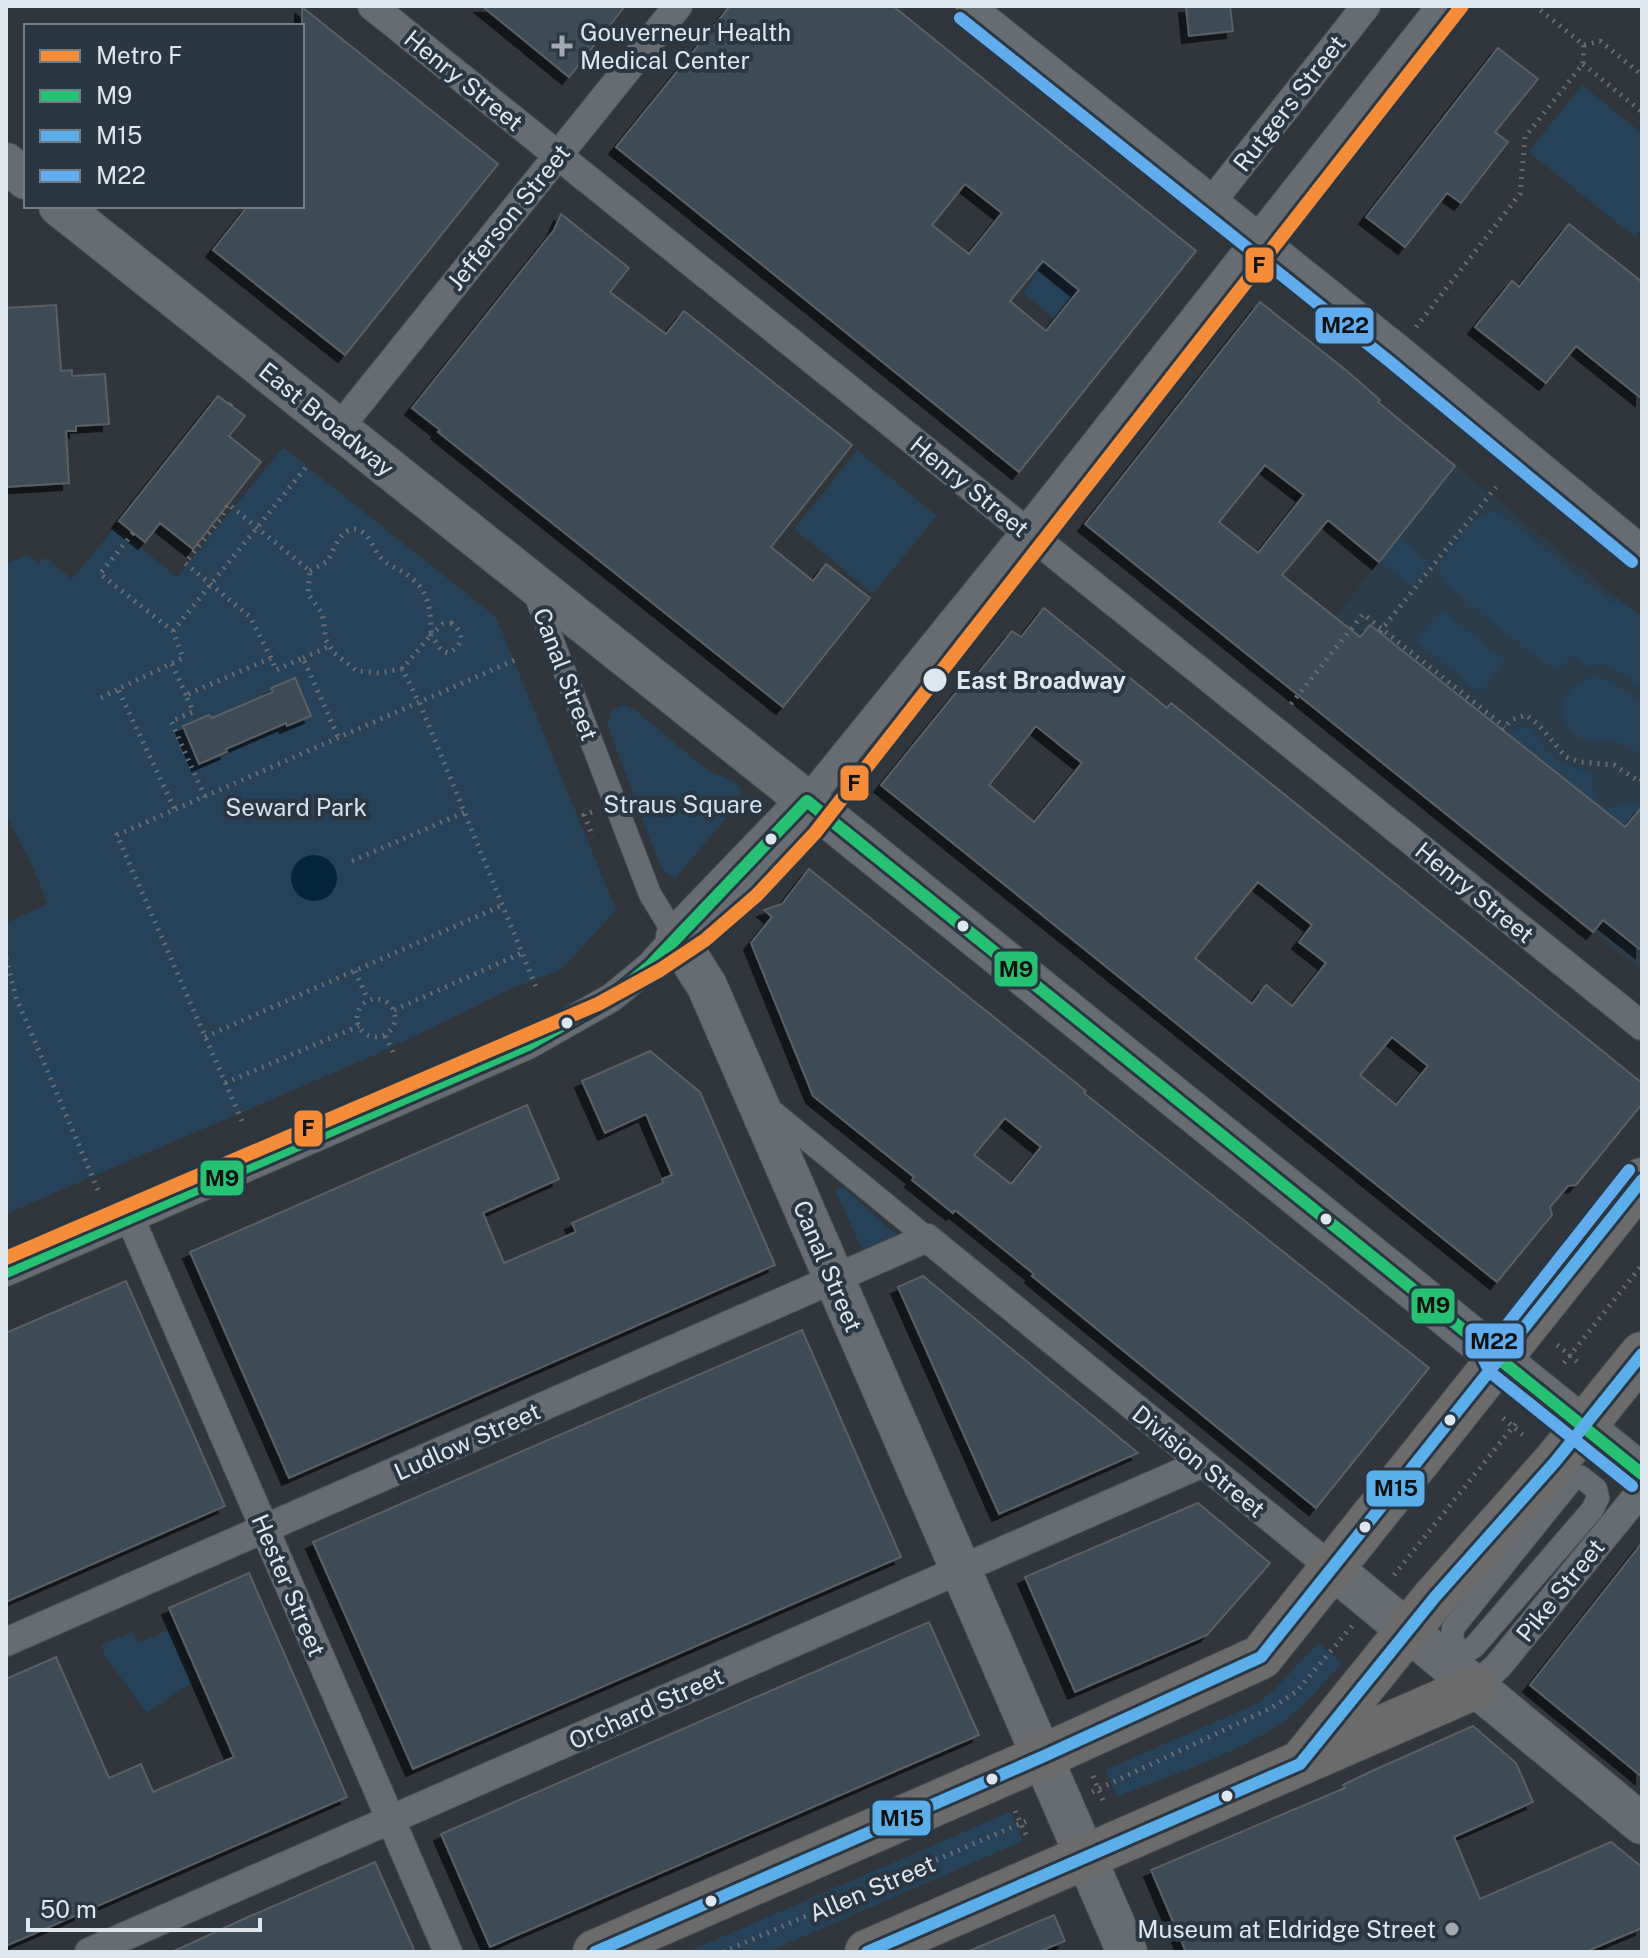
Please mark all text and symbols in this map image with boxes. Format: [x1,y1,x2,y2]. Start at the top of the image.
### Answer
place label: Gouverneur Health Medical Center [580,18,791,74]
legend [24,24,304,208]
street label: Henry Street [399,24,529,136]
street label: Rutgers Street [1227,29,1351,177]
marker: Gouverneur Health Medical Center [551,35,573,57]
text: Metro F [96,41,182,69]
text: M9 [96,81,132,109]
text: M15 [96,121,142,149]
street label: Jefferson Street [441,139,575,295]
text: M22 [96,161,146,189]
line badge: F [1244,246,1275,284]
text: F [1252,252,1266,278]
line badge: M22 [1314,306,1375,345]
text: M22 [1321,312,1369,338]
street label: East Broadway [254,356,400,482]
street label: Henry Street [905,430,1035,542]
street label: Canal Street [528,604,604,744]
marker: East Broadway [921,666,949,694]
place label: East Broadway [956,666,1126,694]
line badge: F [839,764,870,802]
text: F [847,770,861,796]
park label: Straus Square [603,790,763,818]
park label: Seward Park [225,793,367,821]
unlabelled marker [763,831,779,847]
street label: Henry Street [1410,836,1540,948]
unlabelled marker [955,918,971,934]
line badge: M9 [993,950,1039,988]
text: M9 [999,956,1033,982]
unlabelled marker [559,1015,575,1031]
line badge: F [293,1109,324,1148]
text: F [301,1115,315,1141]
line badge: M9 [199,1159,245,1197]
text: M9 [205,1165,239,1191]
street label: Canal Street [788,1196,868,1336]
unlabelled marker [1318,1211,1334,1227]
line badge: M9 [1410,1287,1456,1325]
text: M9 [1416,1292,1450,1318]
line badge: M22 [1464,1322,1525,1360]
text: M22 [1470,1328,1518,1354]
street label: Ludlow Street [390,1396,544,1486]
street label: Division Street [1127,1399,1271,1523]
unlabelled marker [1442,1412,1458,1428]
line badge: M15 [1365,1469,1426,1508]
text: M15 [1374,1475,1418,1501]
street label: Hester Street [247,1510,331,1660]
unlabelled marker [1357,1519,1373,1535]
street label: Pike Street [1510,1533,1610,1647]
street label: Orchard Street [564,1661,728,1755]
unlabelled marker [984,1771,1000,1787]
unlabelled marker [1219,1788,1235,1804]
line badge: M15 [871,1799,932,1837]
text: M15 [880,1805,924,1831]
street label: Allen Street [805,1849,939,1927]
scale bar [28,1882,260,1932]
unlabelled marker [703,1893,719,1909]
text: 50 m [40,1895,97,1923]
place label: Museum at Eldridge Street [1137,1915,1436,1943]
marker: Museum at Eldridge Street [1443,1920,1461,1938]

